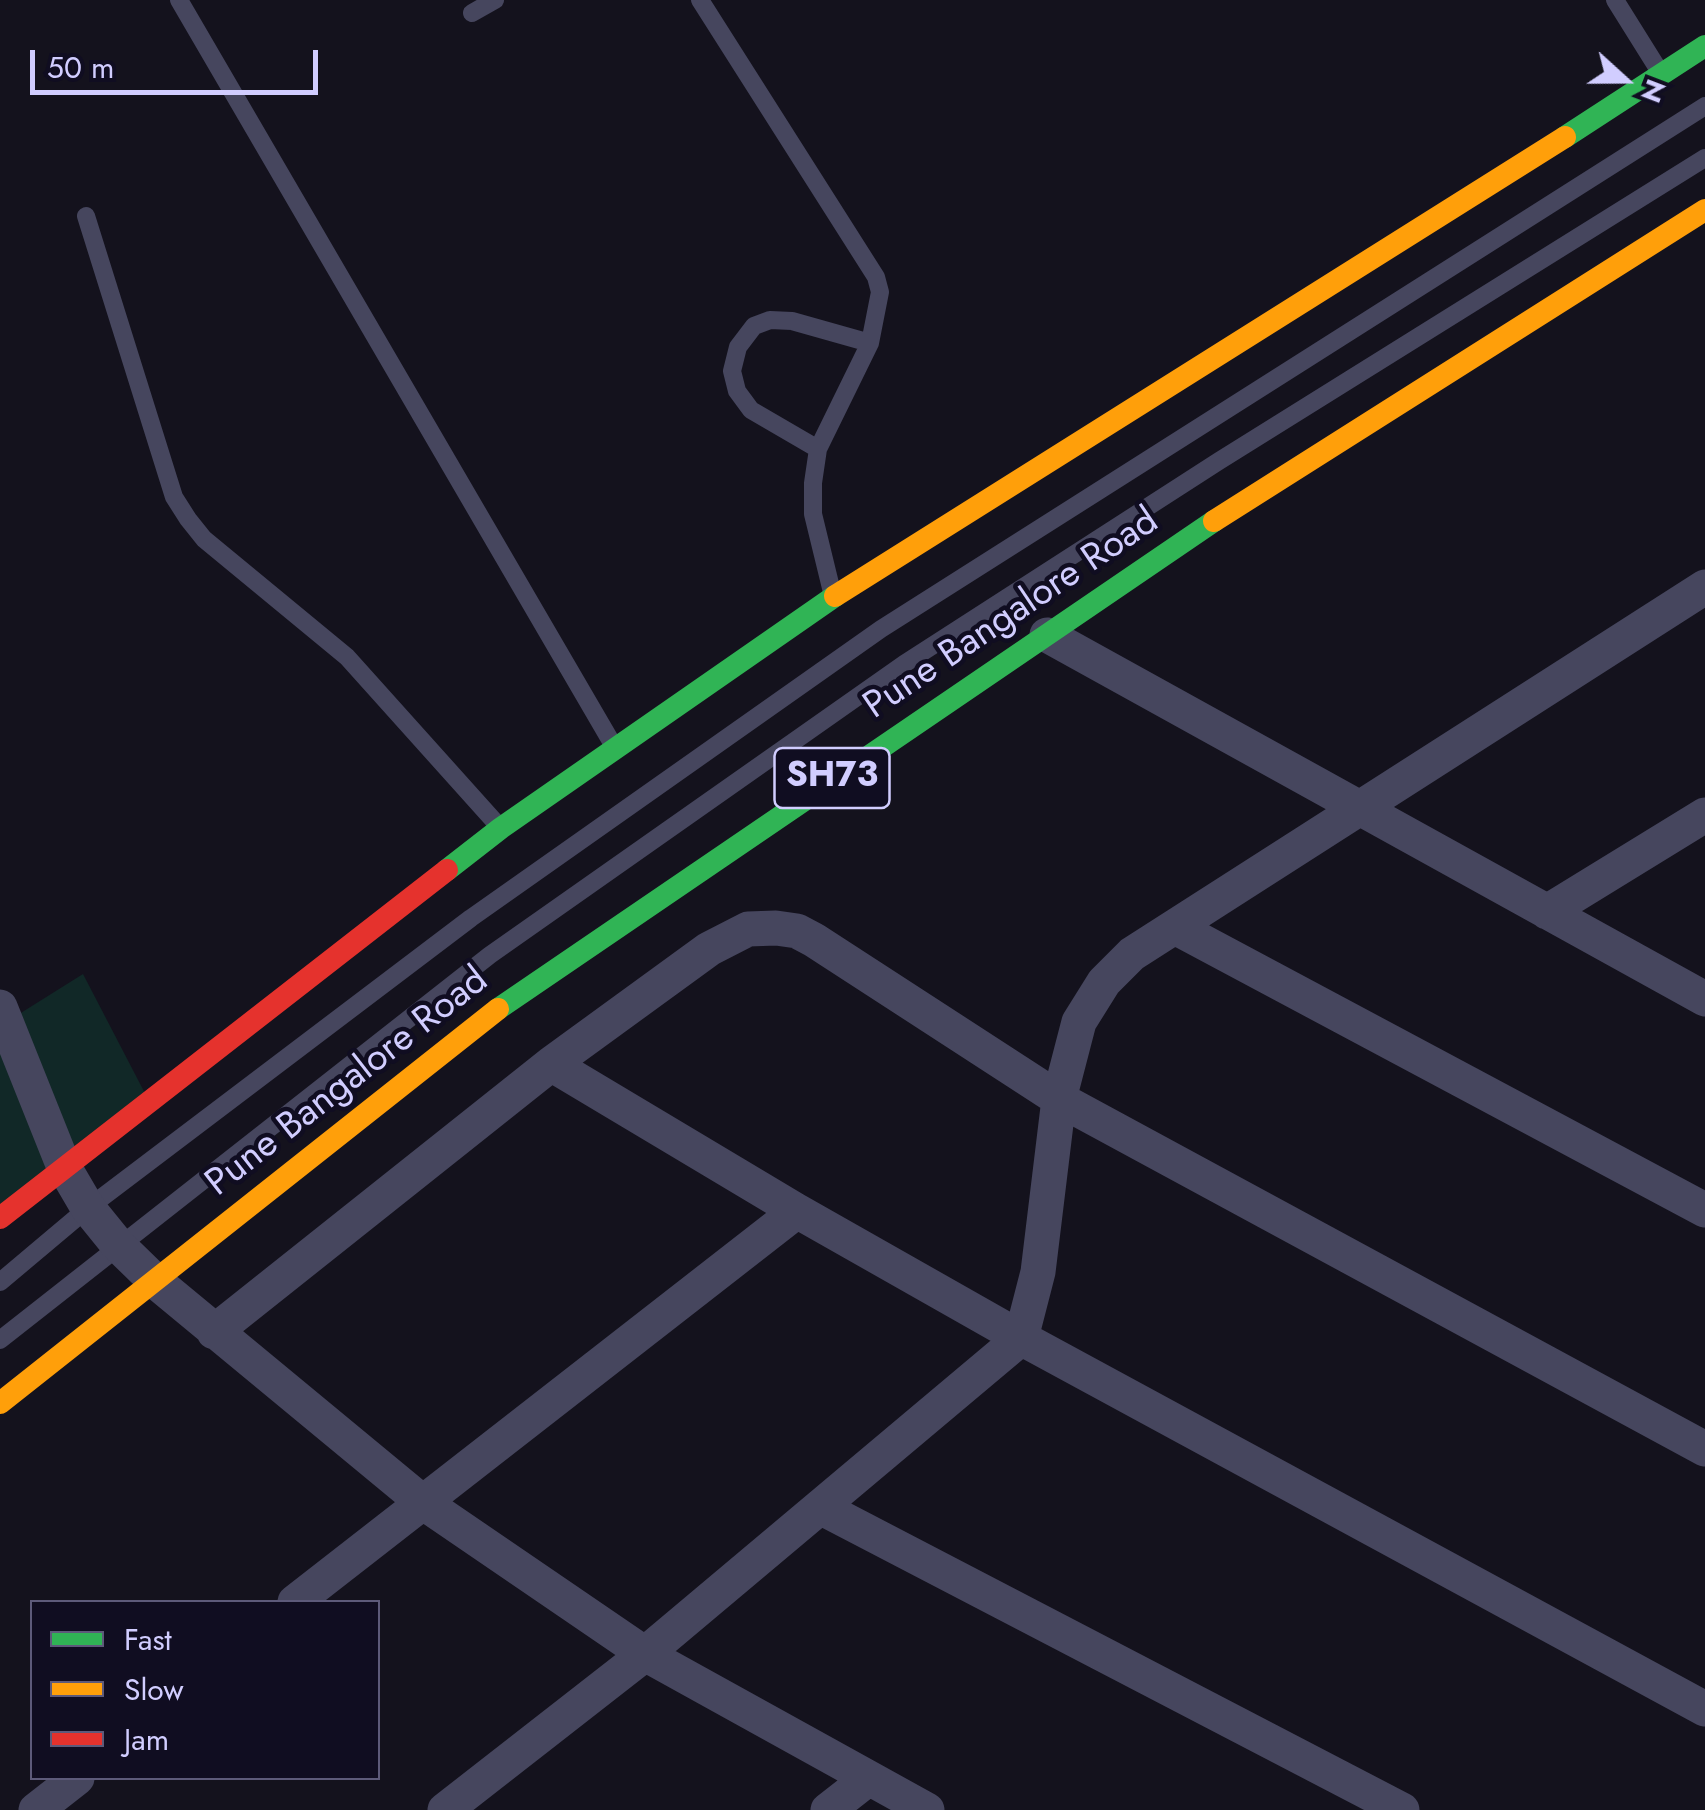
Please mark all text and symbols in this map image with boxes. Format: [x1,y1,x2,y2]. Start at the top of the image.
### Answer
scale bar [35,30,322,92]
north arrow [1575,30,1675,130]
text: 50 m [47,46,114,89]
text: N [1630,73,1677,109]
street label: Pune Bangalore Road [856,500,1168,730]
road number: SH73 [774,748,890,808]
street label: Pune Bangalore Road [198,959,498,1207]
legend [30,1600,380,1780]
text: Fast [124,1618,172,1661]
text: Slow [124,1668,184,1711]
text: Jam [124,1718,169,1761]

